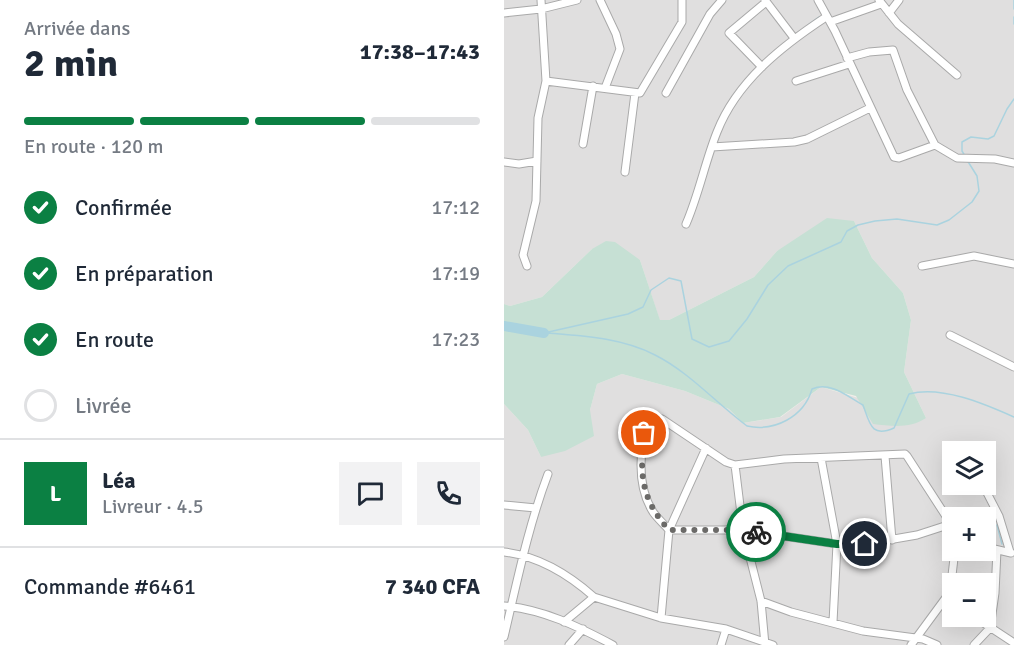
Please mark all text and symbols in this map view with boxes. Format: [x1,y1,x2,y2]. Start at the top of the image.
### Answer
text: Arrivée dans [24,16,130,41]
text: 17:38–17:43 [360,38,480,65]
text: 2 min [24,39,118,87]
text: En route · 120 m [24,134,163,159]
icon: check [24,191,57,224]
text: Confirmée [75,194,172,221]
text: 17:12 [431,195,480,220]
icon: check [24,257,57,290]
text: En préparation [75,260,214,287]
text: 17:19 [431,261,480,286]
icon: check [24,323,57,356]
text: En route [75,326,154,353]
text: 17:23 [431,327,480,352]
text: Livrée [75,392,132,419]
pin [618,407,669,458]
icon: bag [627,416,660,449]
map controls [942,441,996,627]
button: layers [942,441,996,495]
button: chat [339,462,402,525]
button: phone [417,462,480,525]
text: Léa [102,467,136,494]
text: L [50,480,61,507]
text: Livreur · 4.5 [102,494,203,519]
courier [726,502,786,562]
button: + [942,507,996,561]
icon: bike [740,516,773,549]
pin [839,518,890,569]
icon: home [848,527,881,560]
text: Commande #6461 [24,573,196,600]
text: 7 340 CFA [385,573,480,600]
button: − [942,573,996,627]

